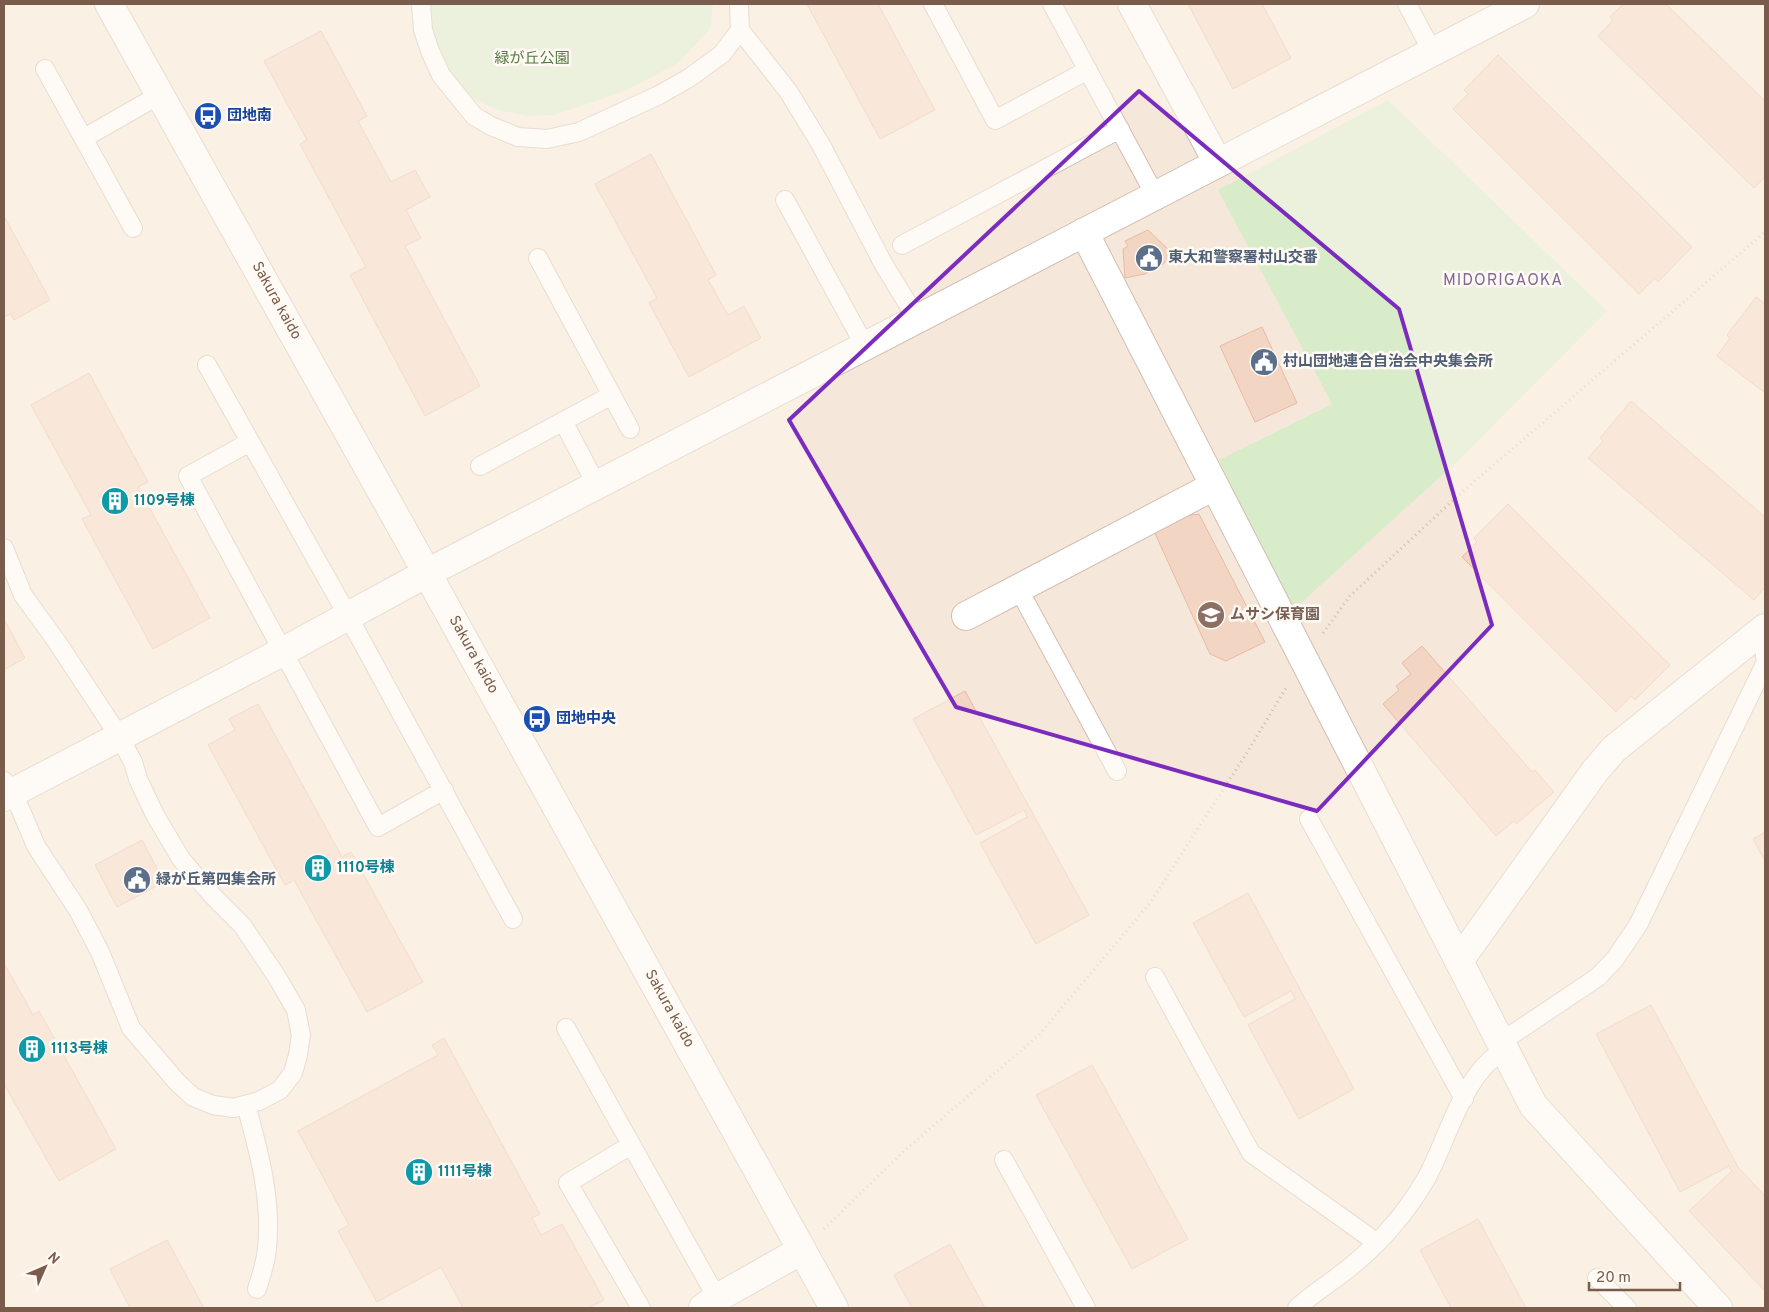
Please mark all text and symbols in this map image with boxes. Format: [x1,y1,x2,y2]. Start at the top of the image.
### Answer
park label: 緑が丘公園 [494,50,570,69]
bus stop icon: 団地南 [193,101,223,131]
place label: 団地南 [227,107,272,126]
public building icon: 東大和警察署村山交番 [1134,243,1164,273]
place label: 東大和警察署村山交番 [1168,248,1318,268]
street label: Sakura kaido [247,259,305,343]
district label: MIDORIGAOKA [1443,271,1563,291]
public building icon: 村山団地連合自治会中央集会所 [1249,347,1279,377]
place label: 村山団地連合自治会中央集会所 [1283,352,1493,372]
building icon: 1109号棟 [100,486,130,516]
place label: 1109号棟 [134,491,195,511]
school or university icon: ムサシ保育園 [1196,600,1226,630]
place label: ムサシ保育園 [1230,606,1320,625]
street label: Sakura kaido [444,613,502,697]
bus stop icon: 団地中央 [522,704,552,734]
place label: 団地中央 [556,710,616,729]
building icon: 1110号棟 [303,853,333,883]
place label: 1110号棟 [337,858,395,878]
public building icon: 緑が丘第四集会所 [122,865,152,895]
place label: 緑が丘第四集会所 [156,871,276,890]
street label: Sakura kaido [640,967,698,1051]
building icon: 1113号棟 [17,1034,47,1064]
place label: 1113号棟 [51,1039,108,1059]
building icon: 1111号棟 [404,1157,434,1187]
place label: 1111号棟 [438,1162,492,1182]
north arrow [20,1242,70,1292]
text: N [44,1249,63,1268]
scale bar [1589,1260,1680,1292]
text: 20 m [1596,1269,1631,1288]

